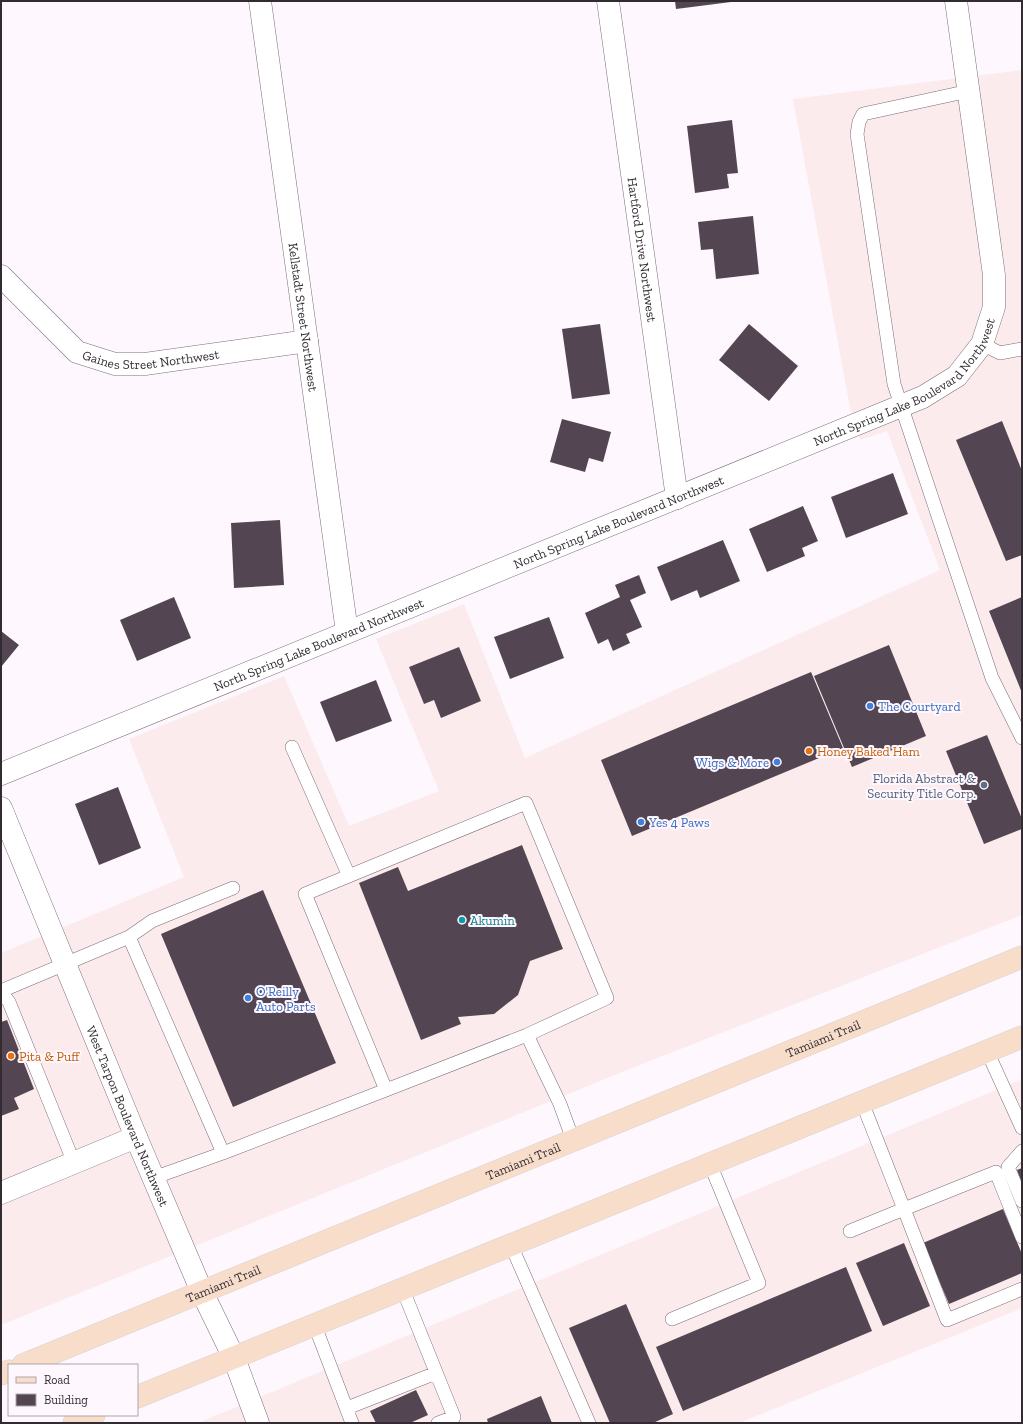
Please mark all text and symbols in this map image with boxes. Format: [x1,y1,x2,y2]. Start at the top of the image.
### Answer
street label: Hartford Drive Northwest [625,176,660,323]
street label: Kellstadt Street Northwest [285,242,321,393]
street label: North Spring Lake Boulevard Northwest [811,316,998,449]
street label: Gaines Street Northwest [81,347,220,372]
street label: North Spring Lake Boulevard Northwest [511,472,726,572]
street label: North Spring Lake Boulevard Northwest [211,595,426,694]
place label: The Courtyard [878,699,961,714]
marker: The Courtyard [865,701,875,711]
place label: Honey Baked Ham [817,744,921,759]
marker: Honey Baked Ham [804,746,814,756]
place label: Wigs & More [696,755,769,770]
marker: Wigs & More [772,757,782,767]
place label: Florida Abstract & Security Title Corp. [867,771,977,801]
marker: Florida Abstract & Security Title Corp. [979,780,989,790]
place label: Yes 4 Paws [648,815,710,830]
marker: Yes 4 Paws [636,817,646,827]
place label: Akumin [470,913,515,928]
marker: Akumin [457,915,467,925]
place label: O'Reilly Auto Parts [256,984,316,1014]
marker: O'Reilly Auto Parts [243,993,253,1003]
street label: Tamiami Trail [783,1017,863,1061]
street label: West Tarpon Boulevard Northwest [83,1024,172,1209]
place label: Pita & Puff [19,1049,80,1064]
marker: Pita & Puff [6,1051,16,1061]
street label: Tamiami Trail [483,1139,563,1183]
street label: Tamiami Trail [184,1262,263,1306]
legend [8,1364,138,1416]
text: Road [44,1373,70,1387]
text: Building [44,1393,88,1407]

